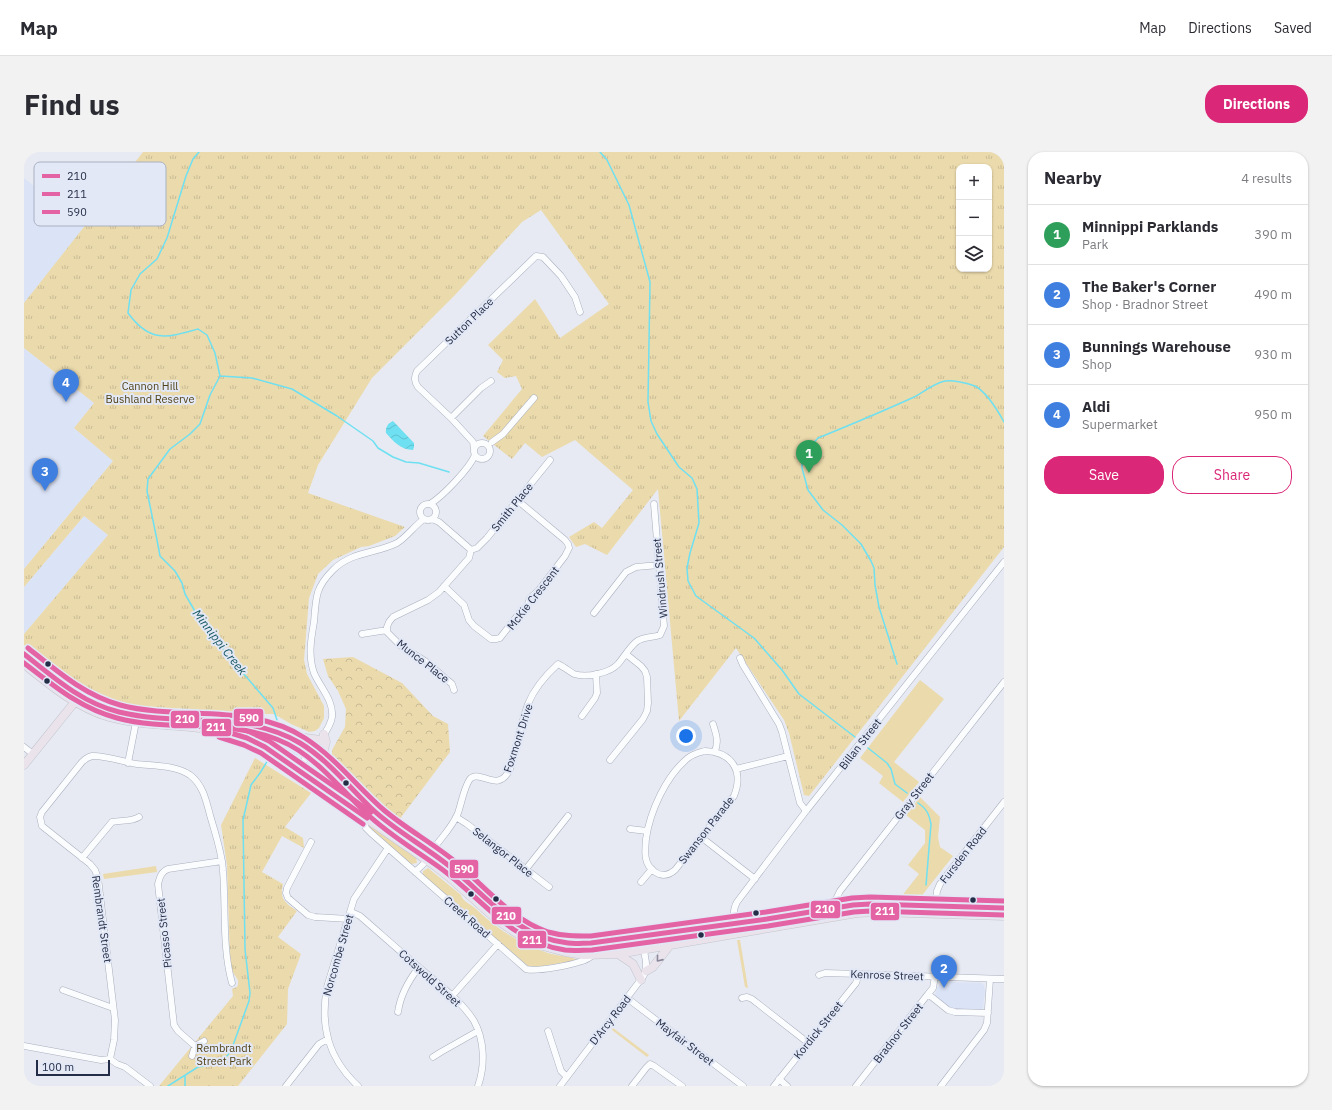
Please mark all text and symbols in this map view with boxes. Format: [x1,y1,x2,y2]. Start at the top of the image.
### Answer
text: Map [20,16,58,40]
text: Map [1139,19,1166,37]
text: Directions [1188,19,1252,37]
text: Saved [1274,19,1312,37]
button: Directions [1205,85,1308,123]
text: Find us [24,86,120,123]
legend [34,162,166,226]
map controls [956,164,992,272]
button: + [956,164,992,200]
text: Nearby [1044,167,1102,189]
text: 210 [67,169,87,183]
text: 4 results [1241,170,1292,187]
text: 211 [67,187,87,201]
button: − [956,200,992,236]
text: 590 [67,205,87,219]
text: Minnippi Parklands [1082,217,1218,236]
text: 1 [1053,226,1061,243]
text: 390 m [1254,226,1292,243]
button: layers [956,236,992,272]
text: Park [1082,236,1108,253]
text: The Baker's Corner [1082,277,1216,296]
text: 2 [1053,286,1061,303]
text: 490 m [1254,286,1292,303]
street label: Sutton Place [442,294,496,348]
text: Shop · Bradnor Street [1082,296,1208,313]
text: Bunnings Warehouse [1082,337,1231,356]
text: 3 [1053,346,1061,363]
text: 930 m [1254,346,1292,363]
text: Shop [1082,356,1112,373]
pin: 4 [53,369,79,402]
park label: Cannon Hill Bushland Reserve [106,379,194,406]
text: Aldi [1082,397,1110,416]
text: 4 [1053,406,1061,423]
text: 950 m [1254,406,1292,423]
text: Supermarket [1082,416,1158,433]
pin: 1 [796,440,822,473]
button: Save [1044,456,1164,494]
button: Share [1172,456,1292,494]
pin: 3 [32,458,58,491]
street label: Smith Place [488,480,536,534]
street label: Windrush Street [650,537,670,618]
street label: McKie Crescent [504,563,562,633]
water label: Minnippi Creek [190,606,251,678]
street label: Munce Place [394,636,452,686]
unlabelled marker [43,659,53,669]
unlabelled marker [42,676,52,686]
street label: Foxmont Drive [500,702,536,774]
line badge: 590 [233,708,264,727]
line badge: 210 [170,710,200,729]
text: 590 [239,711,259,725]
text: 210 [175,712,195,726]
street label: Billan Street [836,716,884,772]
line badge: 211 [201,718,232,737]
text: 211 [206,720,226,734]
your location [676,726,696,746]
street label: Gray Street [891,770,937,822]
unlabelled marker [341,778,351,788]
street label: Swanson Parade [675,793,737,867]
street label: Selangor Place [470,824,536,880]
street label: Fursden Road [937,824,989,886]
line badge: 590 [449,859,479,879]
text: 590 [454,862,474,876]
street label: Rembrandt Street [89,874,115,964]
unlabelled marker [466,889,476,899]
street label: Creek Road [441,893,493,941]
unlabelled marker [491,894,501,904]
unlabelled marker [968,895,978,905]
street label: Picasso Street [153,897,175,969]
line badge: 210 [810,900,841,919]
text: 210 [815,902,835,916]
line badge: 211 [870,902,900,921]
text: 211 [875,904,895,918]
line badge: 210 [491,906,522,925]
unlabelled marker [751,908,761,918]
text: 210 [496,909,516,923]
street label: Norcombe Street [320,912,356,997]
line badge: 211 [517,930,547,949]
unlabelled marker [696,930,706,940]
text: 211 [522,933,542,947]
street label: Cotswold Street [396,946,464,1010]
one-way arrow [657,955,664,962]
pin: 2 [931,955,957,988]
street label: Kenrose Street [850,967,924,983]
street label: D'Arcy Road [586,992,634,1048]
street label: Kordick Street [791,998,846,1062]
street label: Bradnor Street [870,1000,926,1066]
street label: Mayfair Street [653,1016,717,1069]
park label: Rembrandt Street Park [196,1041,252,1068]
scale bar [36,1058,110,1077]
text: 100 m [42,1060,74,1074]

